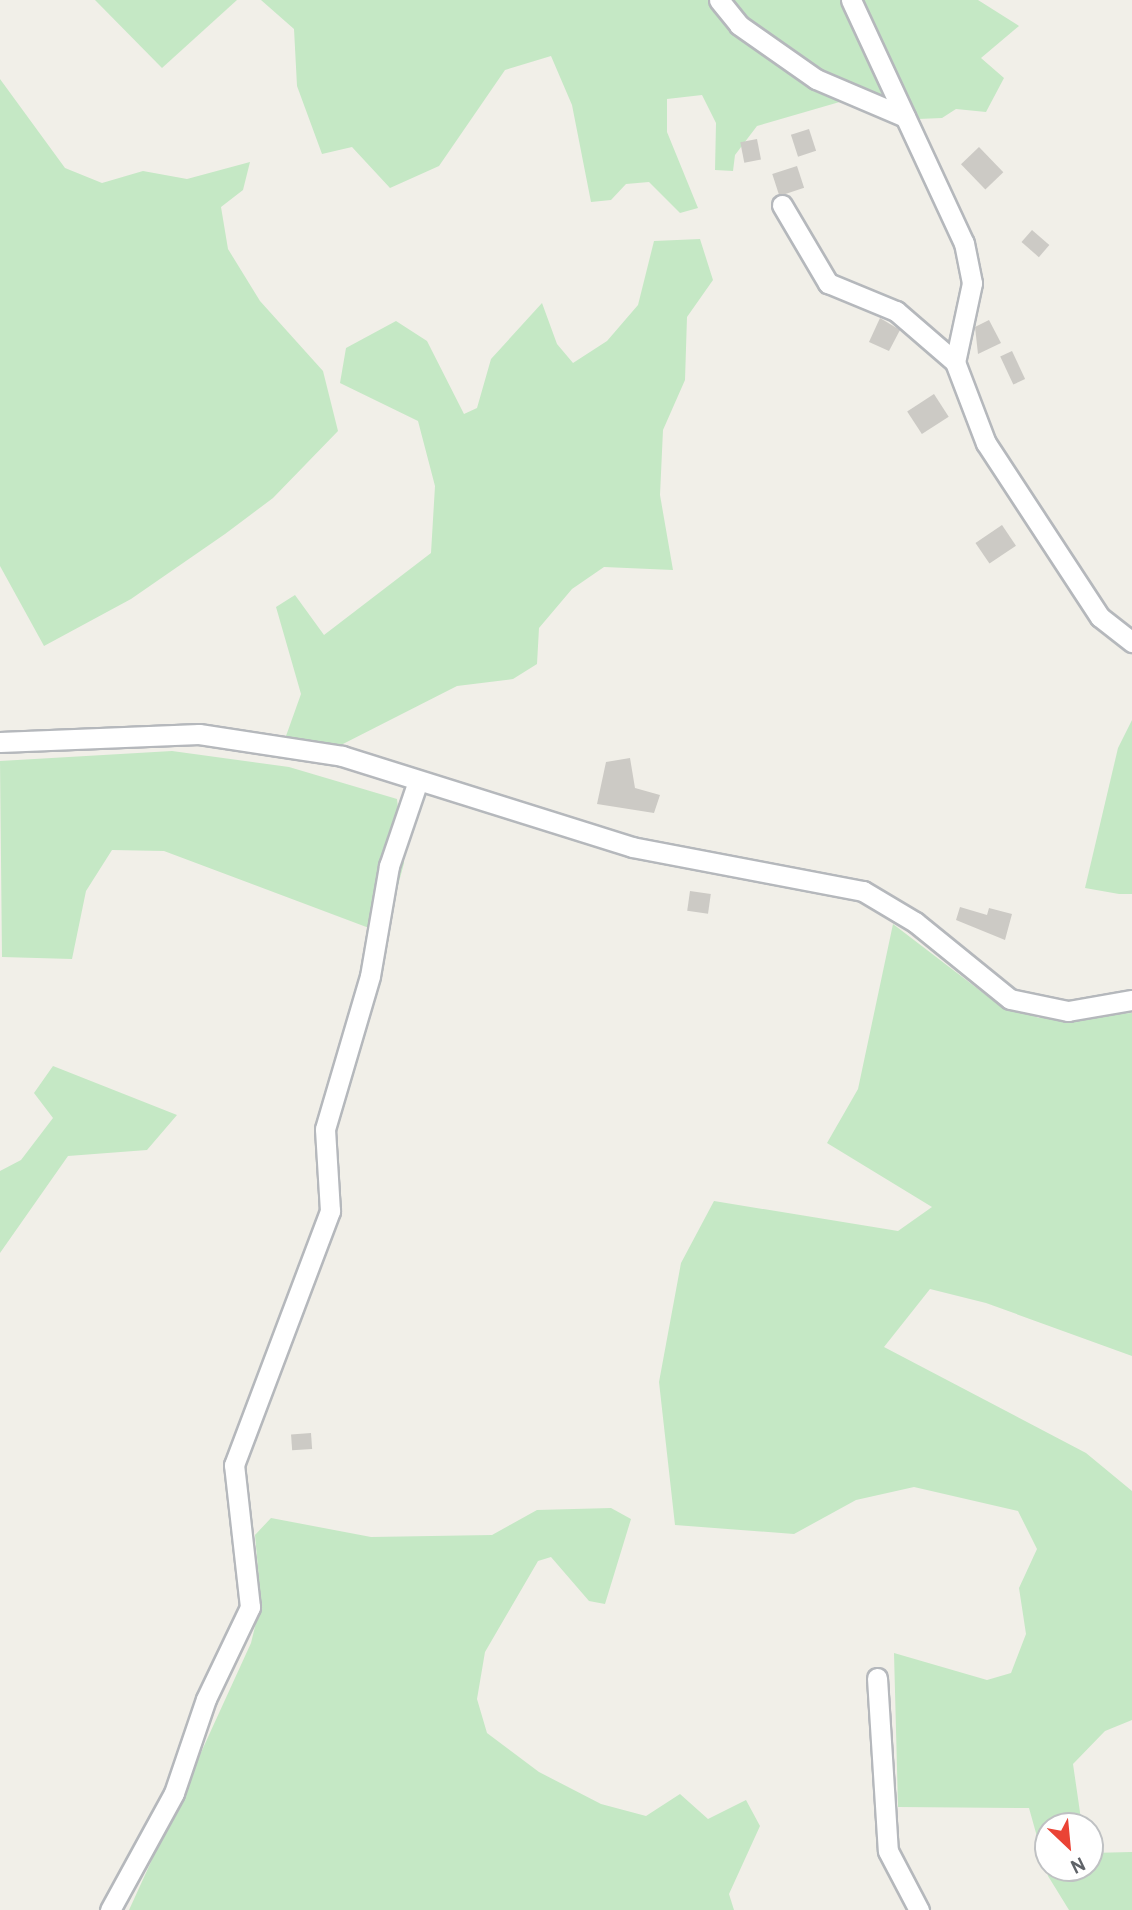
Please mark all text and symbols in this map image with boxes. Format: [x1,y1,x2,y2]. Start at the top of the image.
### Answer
north arrow [1034,1812,1104,1882]
text: N [1066,1850,1089,1878]

